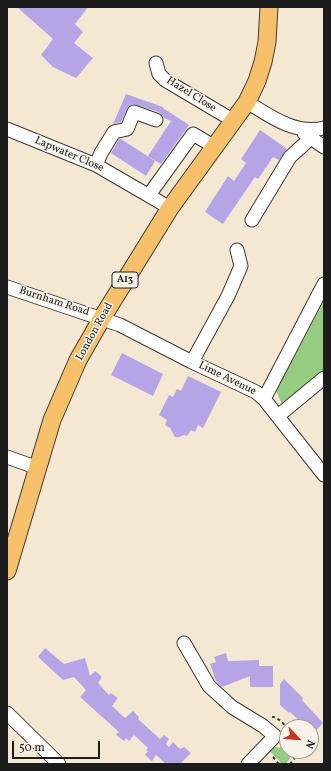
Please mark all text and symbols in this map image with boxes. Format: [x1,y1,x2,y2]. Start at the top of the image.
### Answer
street label: Hazel Close [164,75,218,115]
street label: Lapwater Close [33,135,105,175]
road number: A13 [112,272,138,288]
street label: Burnham Road [17,284,91,320]
street label: London Road [74,301,116,363]
street label: Lime Avenue [196,359,258,399]
north arrow [279,719,319,759]
scale bar [14,733,102,759]
text: N [301,737,318,751]
text: 50 m [19,740,45,756]

